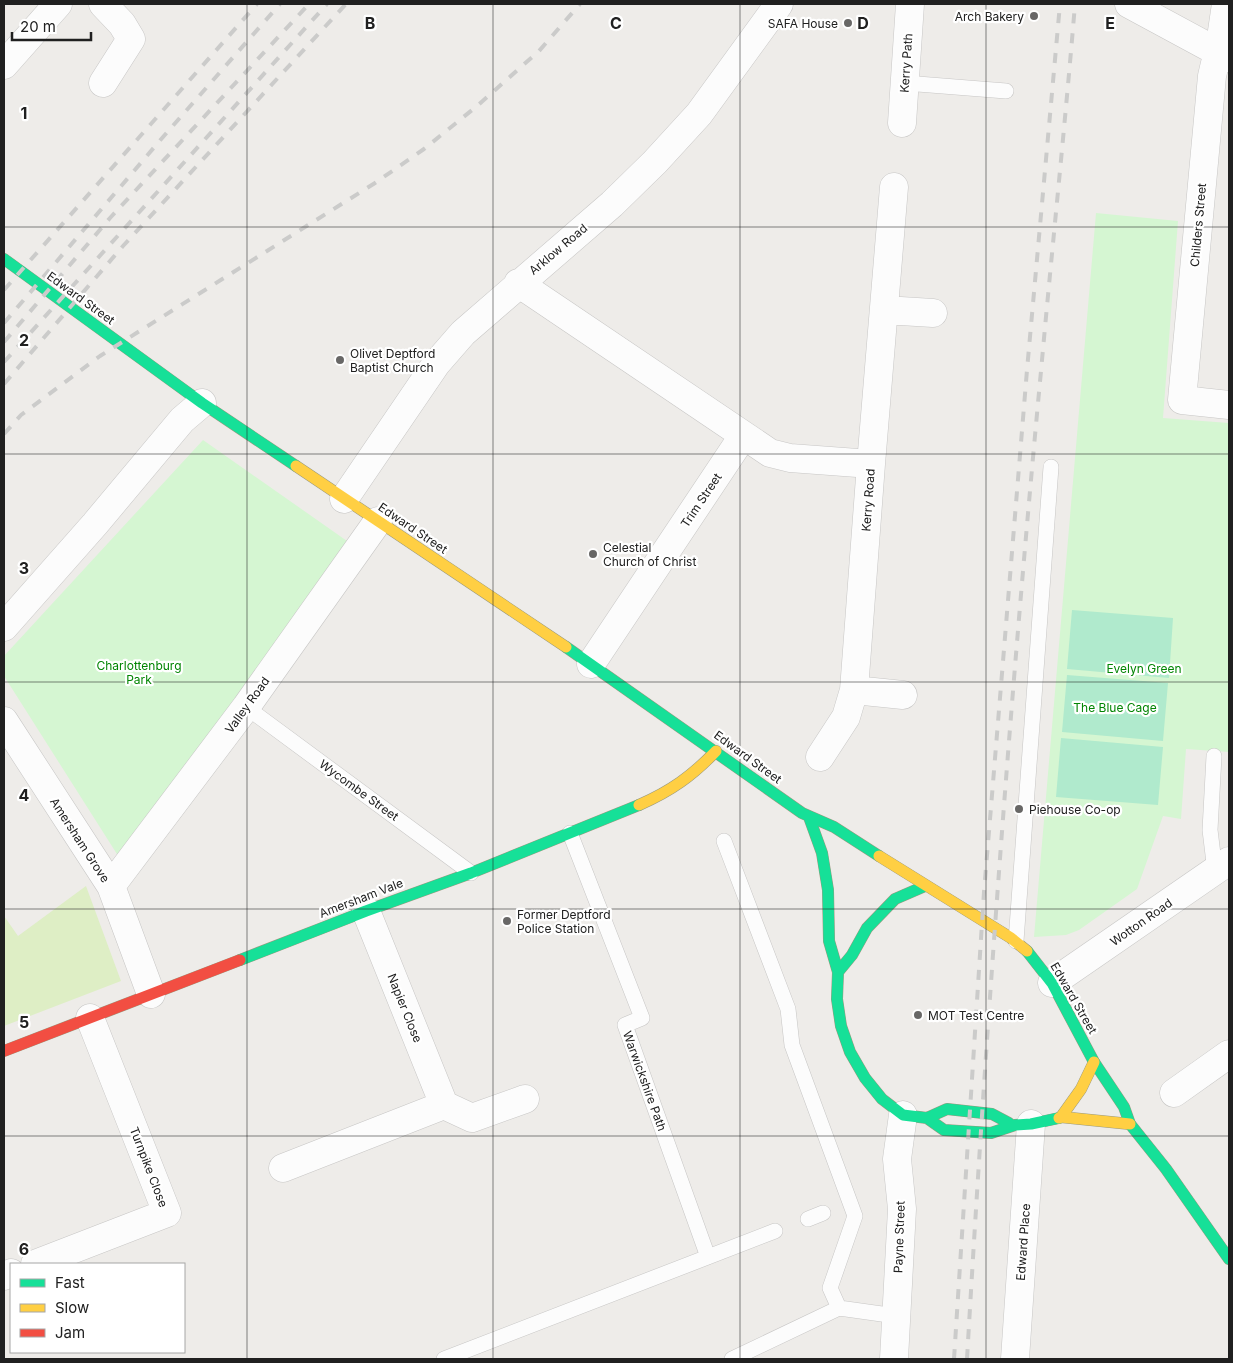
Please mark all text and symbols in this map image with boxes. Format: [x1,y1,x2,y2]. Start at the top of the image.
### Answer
place label: Arch Bakery [955,9,1024,24]
scale bar [12,10,91,42]
marker: Arch Bakery [1028,10,1040,22]
text: B [365,13,375,33]
text: C [610,13,622,33]
text: D [857,13,869,33]
text: E [1105,13,1115,33]
place label: SAFA House [768,16,838,31]
text: 20 m [20,17,56,36]
marker: SAFA House [842,17,854,29]
street label: Kerry Path [896,33,916,93]
text: 1 [21,103,27,123]
street label: Childers Street [1187,182,1209,268]
street label: Arklow Road [526,220,590,278]
street label: Edward Street [44,268,118,328]
text: 2 [19,330,29,350]
place label: Olivet Deptford Baptist Church [350,346,435,375]
marker: Olivet Deptford Baptist Church [334,354,346,366]
street label: Kerry Road [858,468,878,532]
street label: Trim Street [677,470,725,530]
street label: Edward Street [376,499,450,557]
place label: Celestial Church of Christ [603,540,696,569]
marker: Celestial Church of Christ [587,548,599,560]
text: 3 [19,558,29,578]
park label: Charlottenburg Park [96,658,182,687]
park label: Evelyn Green [1106,661,1182,676]
street label: Valley Road [222,674,272,736]
park label: The Blue Cage [1073,700,1157,715]
street label: Edward Street [711,727,785,787]
street label: Wycombe Street [316,756,402,824]
text: 4 [19,785,30,805]
street label: Amersham Grove [47,795,113,885]
place label: Piehouse Co-op [1029,802,1121,817]
marker: Piehouse Co-op [1013,803,1025,815]
street label: Amersham Vale [317,875,405,921]
street label: Wotton Road [1107,895,1175,949]
place label: Former Deptford Police Station [517,907,611,936]
marker: Former Deptford Police Station [501,915,513,927]
street label: Edward Street [1047,960,1101,1036]
street label: Napier Close [384,971,426,1045]
place label: MOT Test Centre [928,1008,1024,1023]
marker: MOT Test Centre [912,1009,924,1021]
text: 5 [19,1012,29,1032]
street label: Warwickshire Path [620,1029,670,1133]
street label: Turnpike Close [127,1125,171,1209]
street label: Payne Street [890,1201,908,1273]
street label: Edward Place [1013,1203,1033,1281]
text: 6 [19,1239,29,1259]
legend [10,1263,185,1353]
text: Fast [55,1273,85,1292]
text: Slow [55,1298,89,1317]
text: Jam [55,1323,85,1342]

